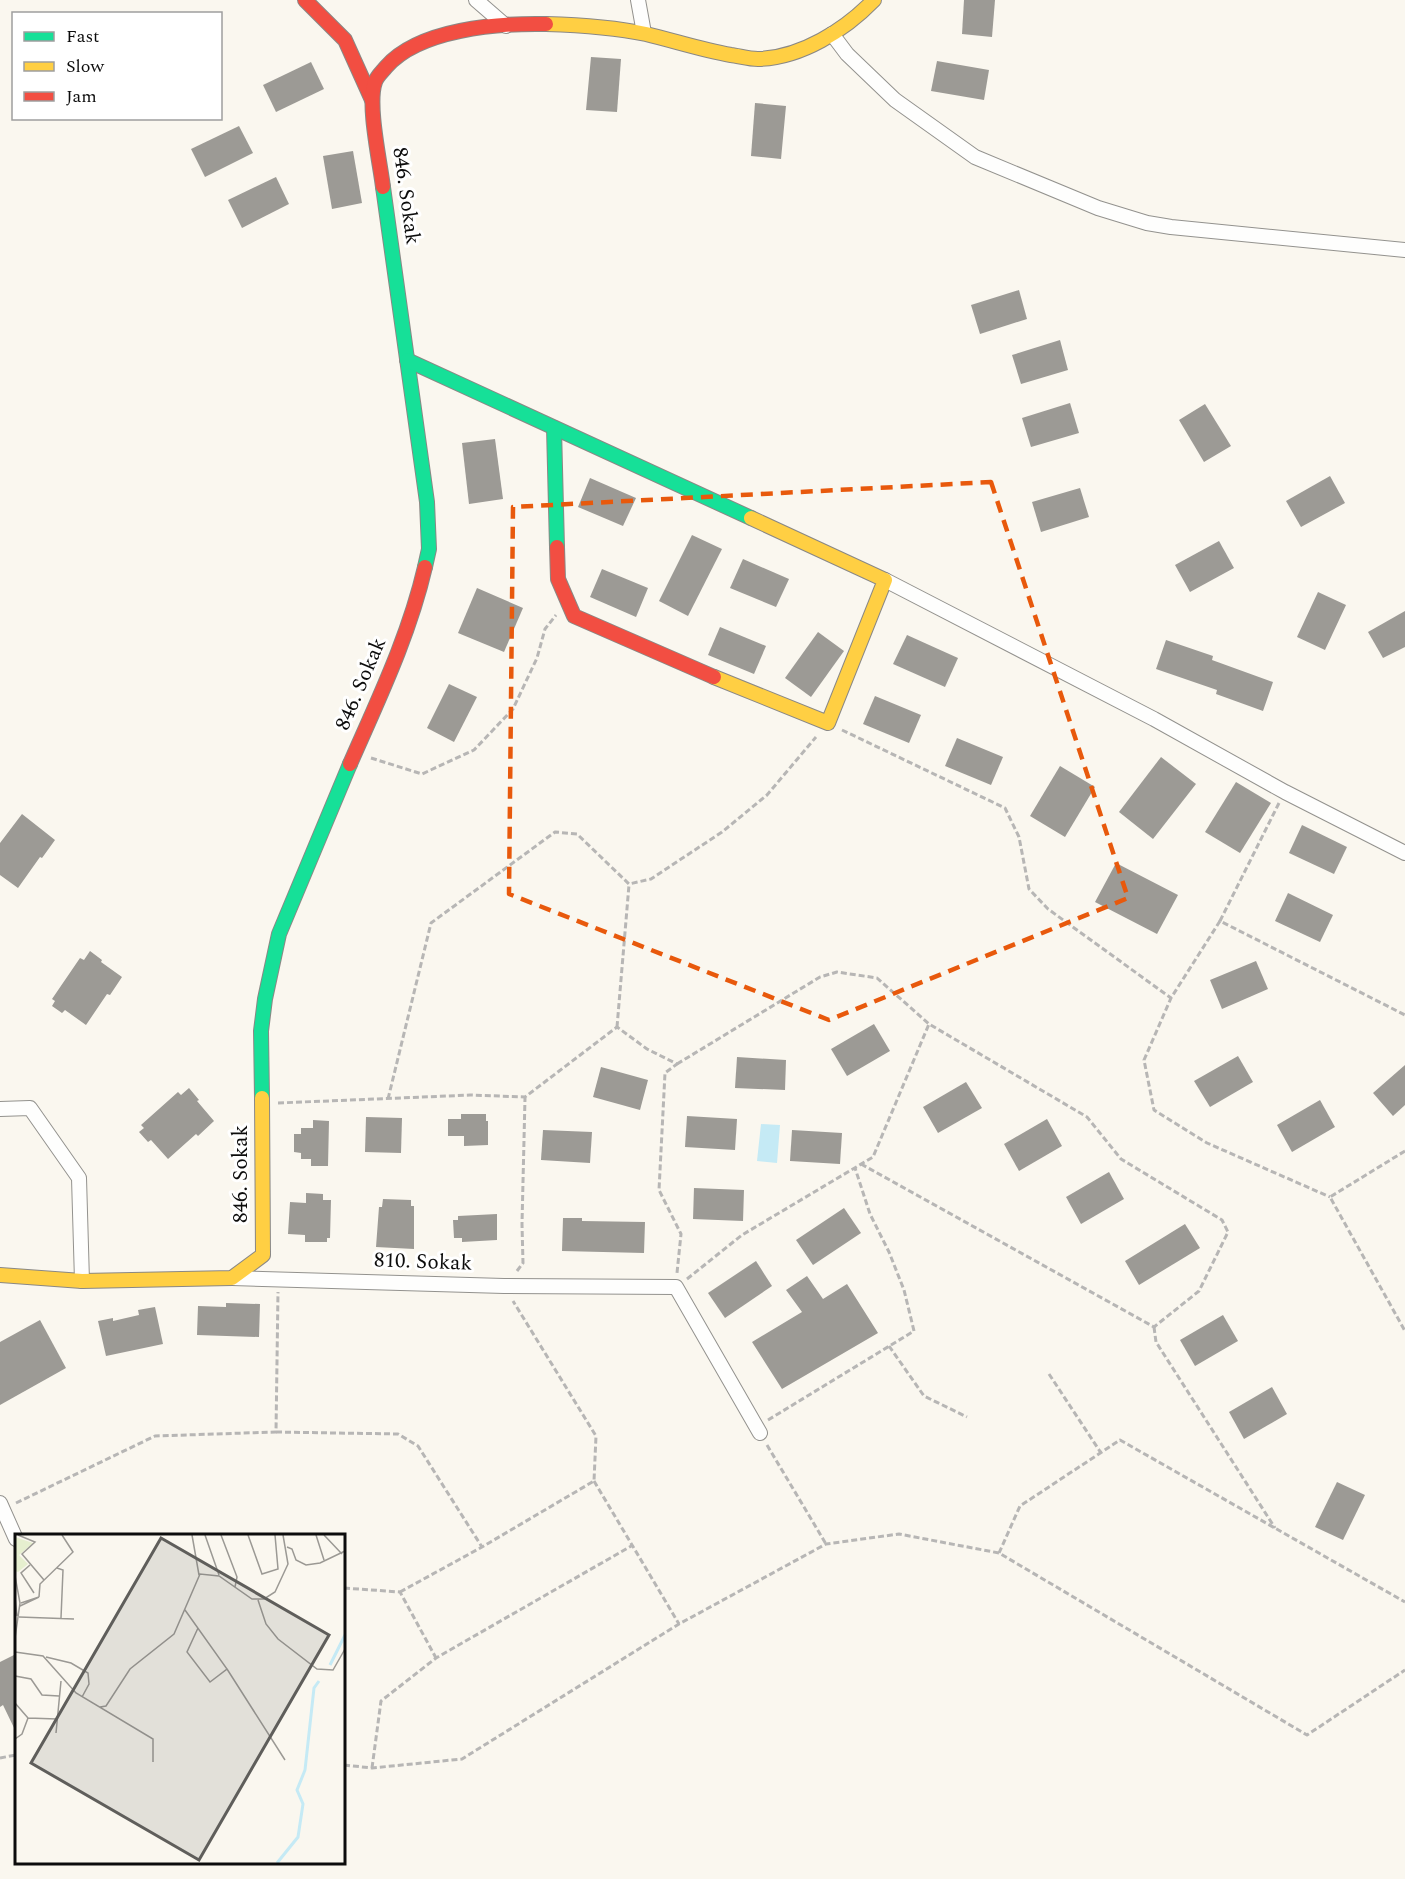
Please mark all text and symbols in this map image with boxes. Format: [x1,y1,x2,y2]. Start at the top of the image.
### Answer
legend [12,12,222,120]
text: Fast [66,23,99,50]
text: Slow [66,53,105,80]
text: Jam [66,83,97,110]
street label: 846. Sokak [383,145,429,247]
street label: 846. Sokak [327,632,395,735]
street label: 846. Sokak [225,1125,257,1223]
street label: 810. Sokak [373,1244,473,1280]
inset map [15,1534,345,1864]

